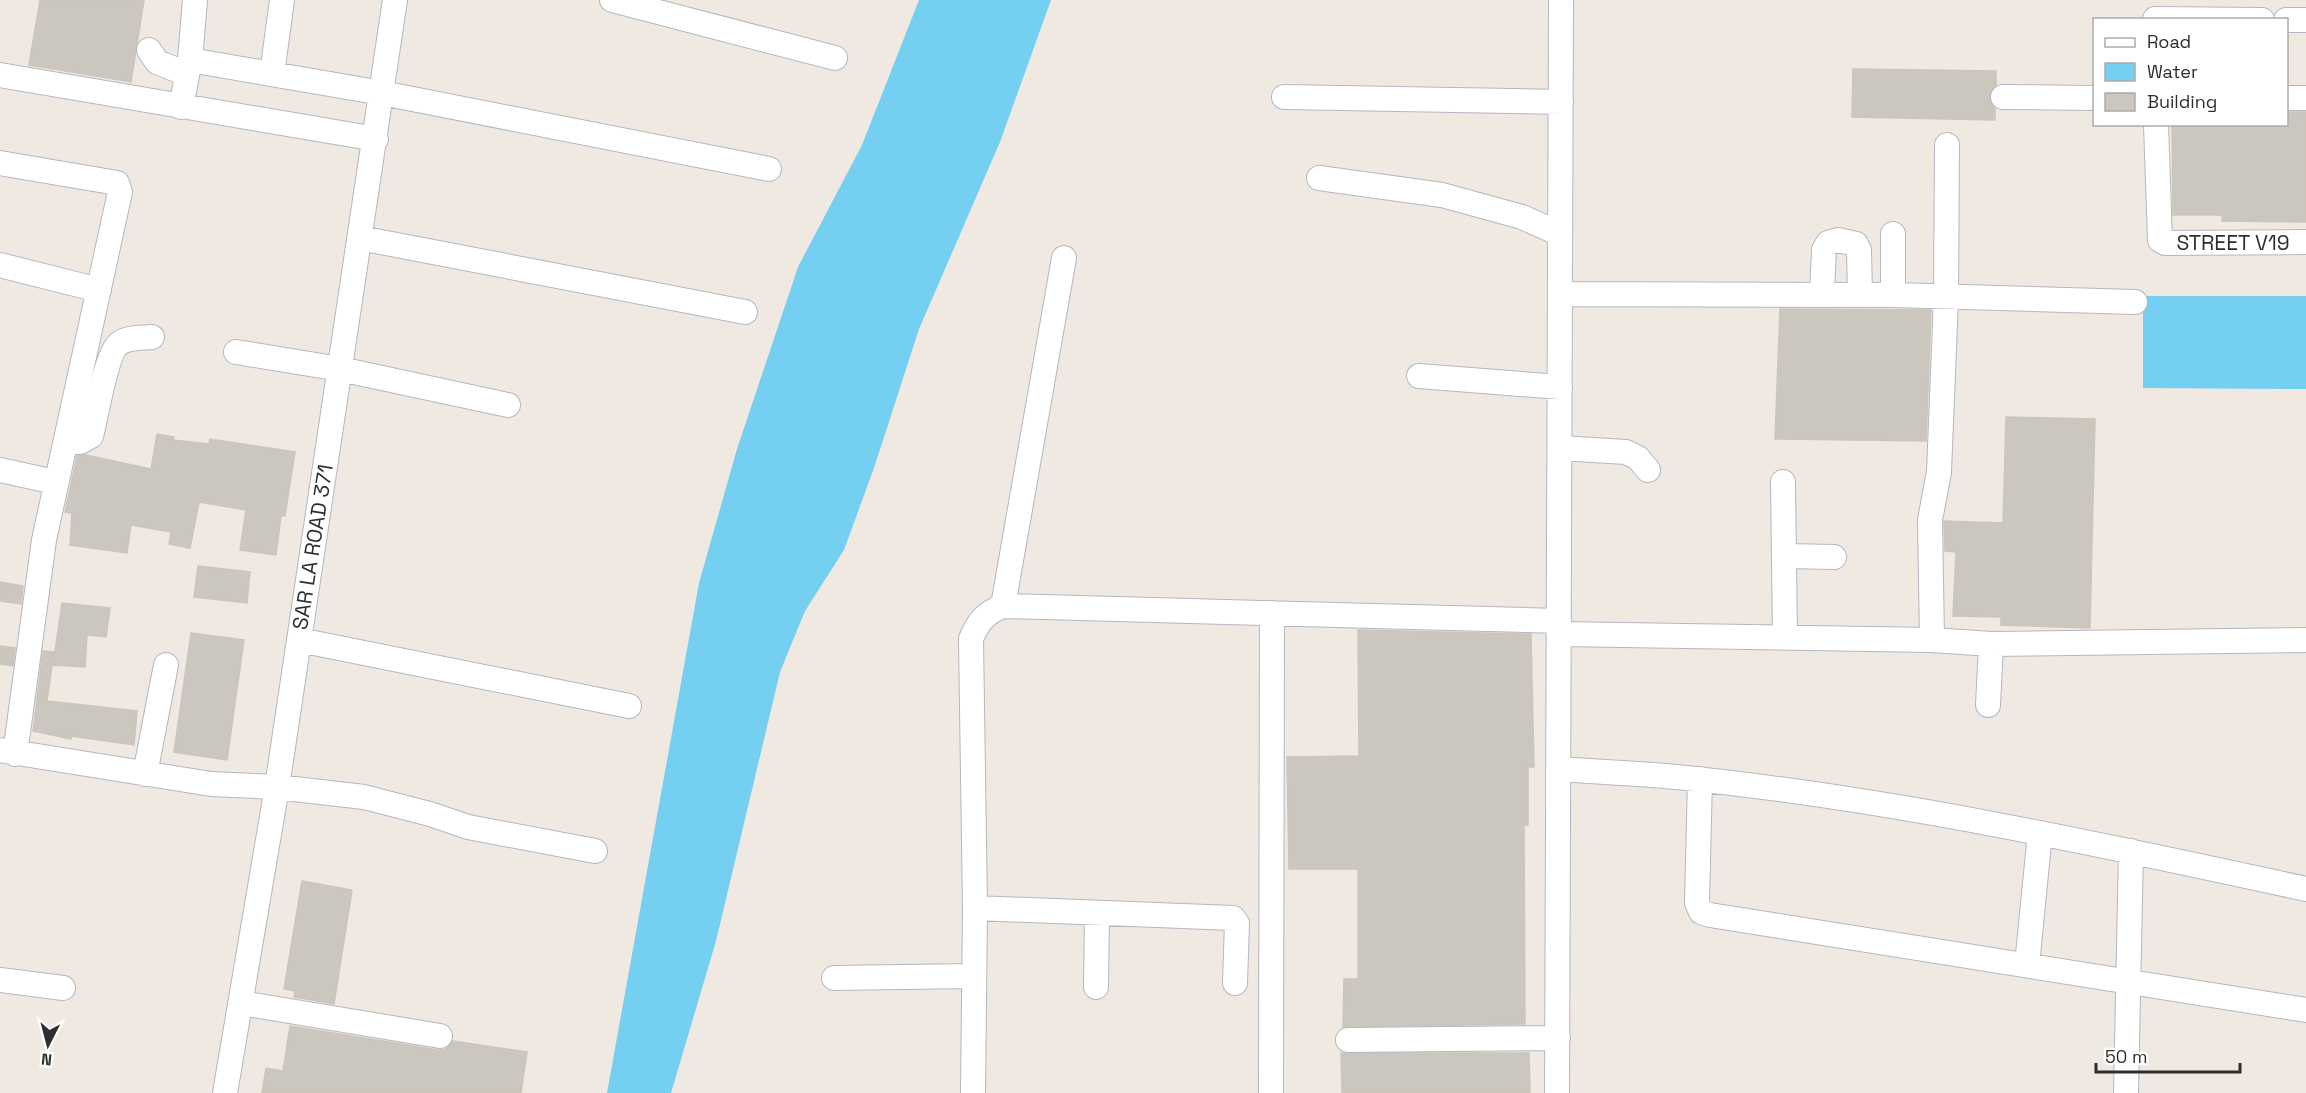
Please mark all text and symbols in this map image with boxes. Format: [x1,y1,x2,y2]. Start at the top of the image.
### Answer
legend [2093,18,2288,126]
text: Road [2147,30,2191,53]
text: Water [2147,60,2198,83]
text: Building [2147,90,2217,113]
street label: STREET V19 [2176,229,2290,256]
street label: SAR LA ROAD 371 [286,462,339,632]
north arrow [18,1015,78,1075]
scale bar [2096,1036,2240,1074]
text: 50 m [2105,1045,2147,1068]
text: N [40,1048,53,1070]

